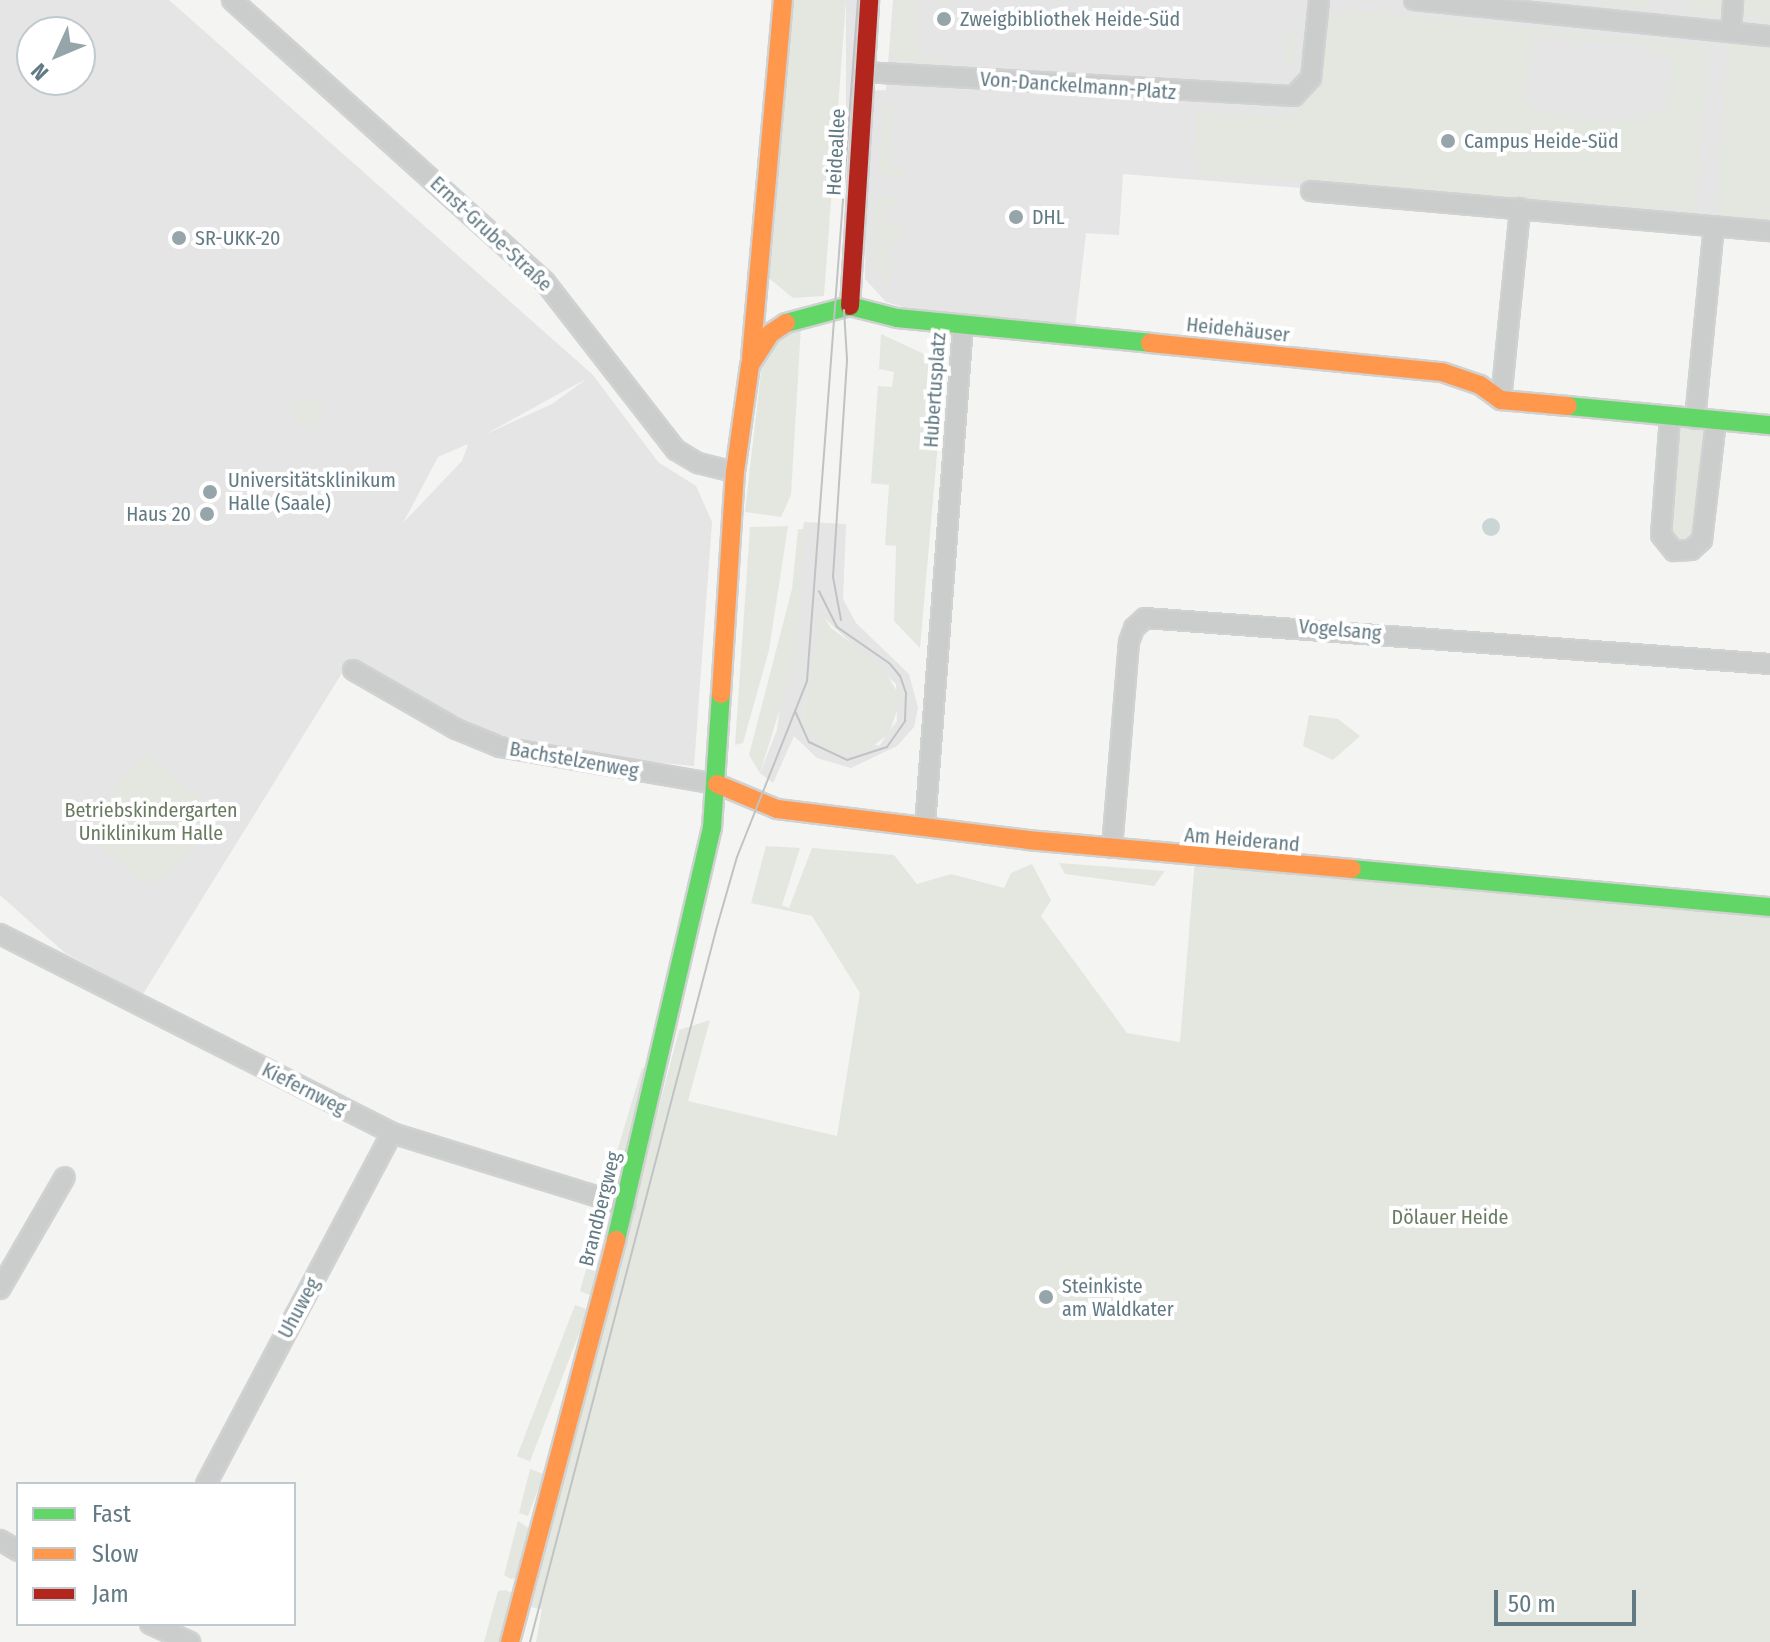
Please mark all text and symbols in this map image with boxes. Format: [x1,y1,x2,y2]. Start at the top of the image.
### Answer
place label: Zweigbibliothek Heide-Süd [960,7,1180,31]
marker: Zweigbibliothek Heide-Süd [935,10,953,28]
north arrow [16,16,96,96]
text: N [26,58,54,86]
street label: Von-Danckelmann-Platz [979,67,1177,105]
street label: Heideallee [822,108,850,196]
place label: Campus Heide-Süd [1464,129,1619,153]
marker: Campus Heide-Süd [1439,132,1457,150]
street label: Ernst-Grube-Straße [425,171,557,297]
place label: DHL [1032,205,1065,229]
marker: DHL [1007,208,1025,226]
place label: SR-UKK-20 [195,226,280,250]
marker: SR-UKK-20 [170,229,188,247]
street label: Heidehäuser [1185,313,1291,347]
street label: Hubertusplatz [919,331,951,449]
place label: Universitätsklinikum Halle (Saale) [228,468,396,515]
marker: Universitätsklinikum Halle (Saale) [199,481,221,503]
place label: Haus 20 [126,502,191,526]
marker: Haus 20 [198,505,216,523]
street label: Vogelsang [1298,614,1382,646]
street label: Bachstelzenweg [508,737,640,783]
park label: Betriebskindergarten Uniklinikum Halle [64,799,238,846]
street label: Am Heiderand [1183,823,1301,857]
street label: Kiefernweg [258,1058,350,1120]
street label: Brandbergweg [574,1149,626,1269]
park label: Dölauer Heide [1392,1205,1508,1229]
street label: Uhuweg [273,1274,325,1342]
place label: Steinkiste am Waldkater [1062,1274,1174,1321]
marker: Steinkiste am Waldkater [1037,1288,1055,1306]
legend [16,1482,296,1626]
text: Fast [92,1500,131,1528]
text: Slow [92,1540,138,1568]
scale bar [1498,1574,1640,1624]
text: Jam [92,1580,129,1608]
text: 50 m [1508,1590,1556,1618]

